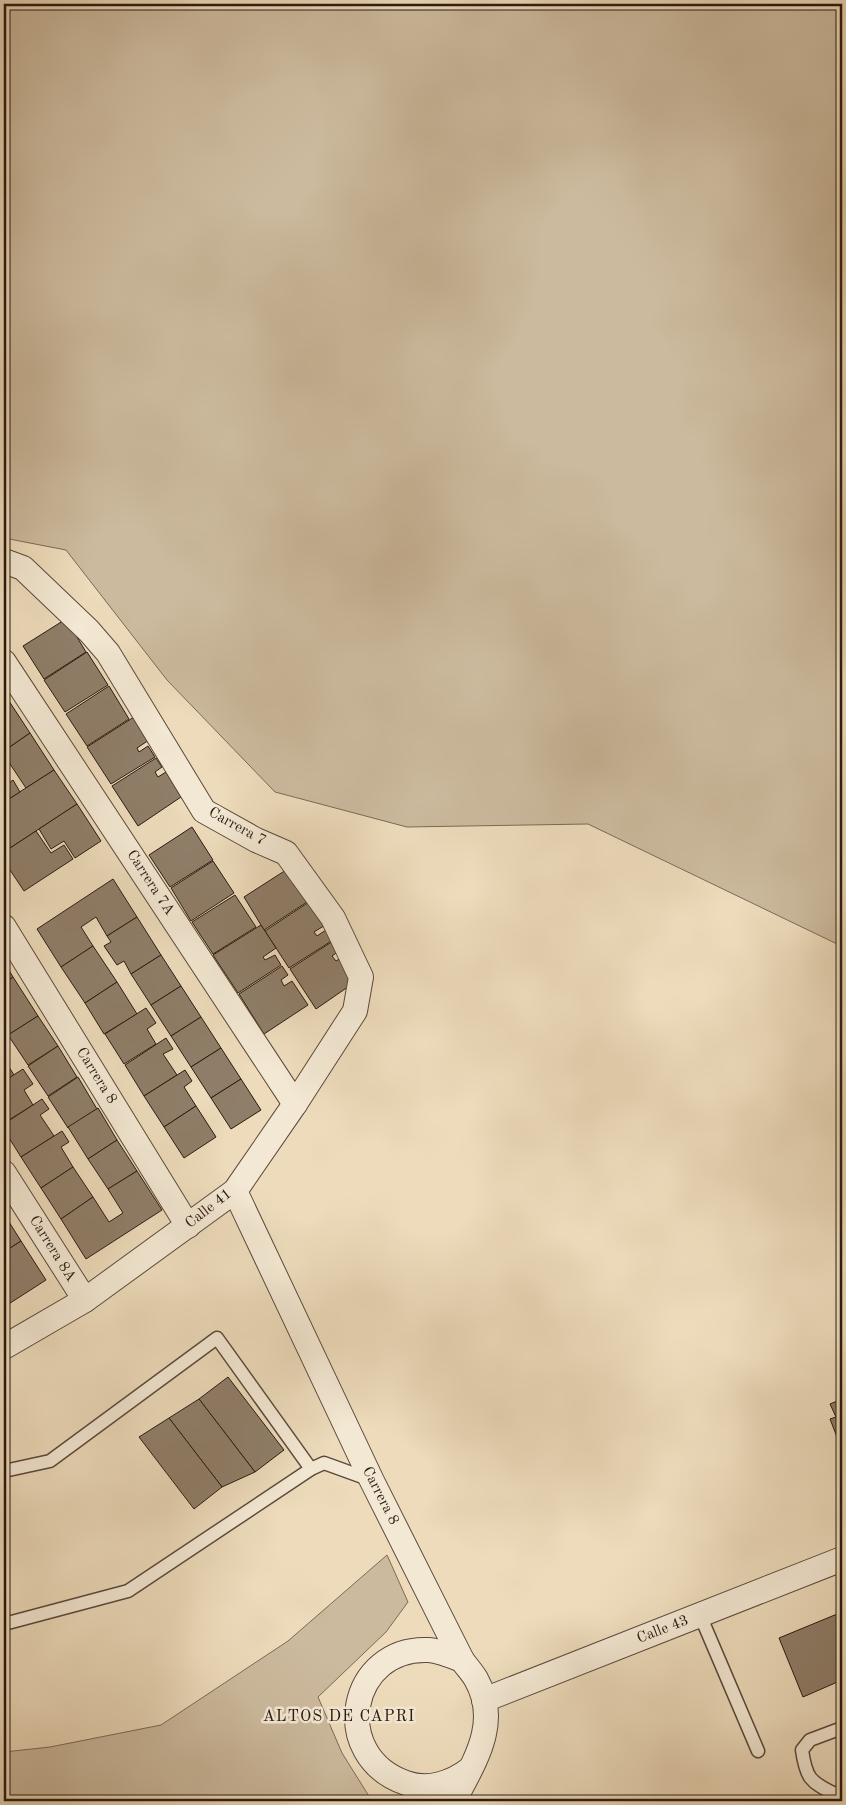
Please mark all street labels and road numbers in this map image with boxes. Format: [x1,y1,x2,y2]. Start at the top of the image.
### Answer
street label: Carrera 7 [206,805,268,849]
street label: Carrera 7A [123,848,177,919]
street label: Carrera 8 [73,1045,119,1107]
street label: Calle 41 [183,1186,235,1232]
street label: Carrera 8A [26,1213,78,1285]
street label: Carrera 8 [359,1464,401,1528]
street label: Calle 43 [635,1613,691,1647]

